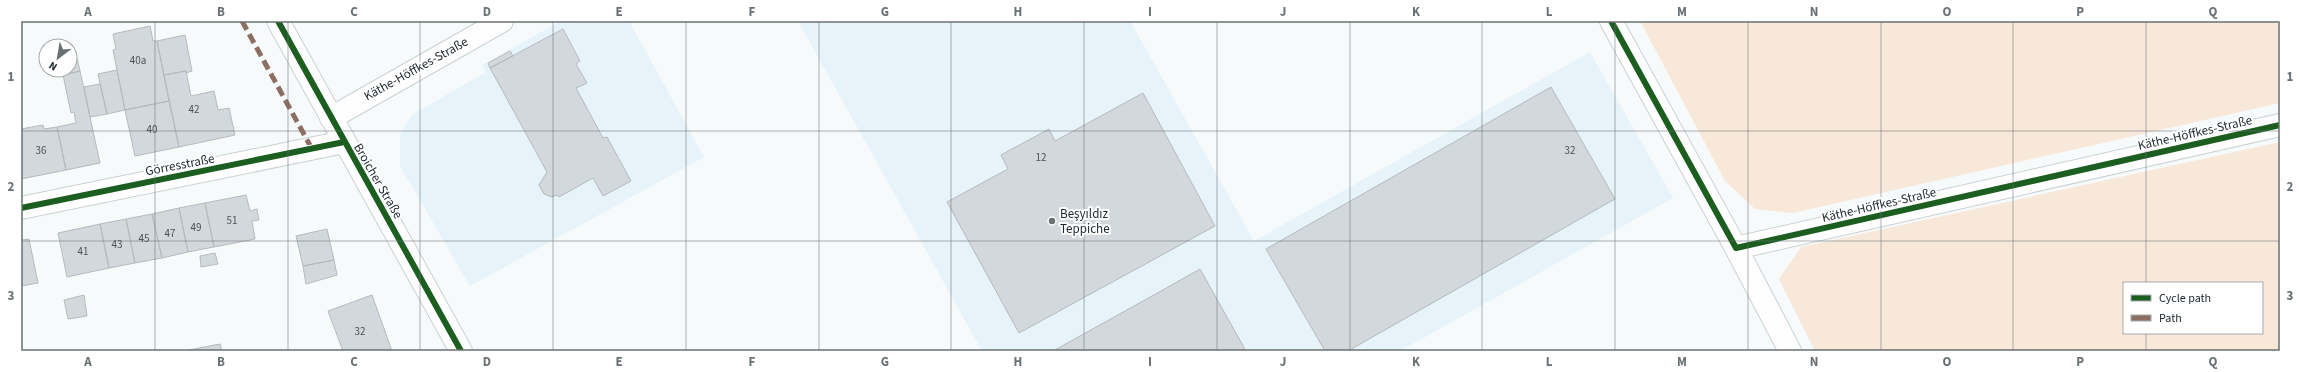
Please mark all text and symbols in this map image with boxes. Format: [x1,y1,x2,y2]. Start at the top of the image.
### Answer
text: A [83,3,92,21]
text: B [217,3,225,21]
text: C [350,3,358,21]
text: D [483,3,491,21]
text: E [615,3,623,21]
text: F [749,3,756,21]
text: G [881,3,889,21]
text: H [1014,3,1022,21]
text: I [1148,3,1152,21]
text: J [1280,3,1286,21]
text: K [1412,3,1421,21]
text: L [1546,3,1553,21]
text: M [1677,3,1687,21]
text: N [1810,3,1818,21]
text: O [1943,3,1952,21]
text: P [2076,3,2084,21]
text: Q [2209,3,2218,21]
street label: Käthe-Höffkes-Straße [361,33,471,105]
north arrow [38,38,78,78]
house number: 40a [130,53,146,68]
text: N [46,58,60,74]
text: 1 [8,68,15,86]
text: 1 [2287,68,2294,86]
house number: 42 [189,102,199,117]
street label: Käthe-Höffkes-Straße [2136,111,2254,155]
house number: 40 [147,122,157,137]
street label: Broicher Straße [349,140,407,222]
house number: 36 [36,143,47,158]
house number: 32 [1565,143,1575,158]
street label: Görresstraße [144,149,216,181]
house number: 12 [1036,150,1046,165]
text: 2 [8,178,15,196]
text: 2 [2287,178,2294,196]
street label: Käthe-Höffkes-Straße [1820,183,1938,227]
place label: Beşyıldız Teppiche [1060,205,1110,238]
house number: 51 [227,213,237,228]
marker: Beşyıldız Teppiche [1047,216,1057,226]
house number: 49 [191,220,201,235]
house number: 47 [165,226,175,241]
house number: 45 [139,231,149,246]
house number: 43 [112,237,122,252]
house number: 41 [78,244,88,259]
legend [2123,282,2263,334]
text: 3 [8,287,15,305]
text: 3 [2287,287,2294,305]
text: Cycle path [2159,290,2211,307]
text: Path [2159,310,2182,327]
house number: 32 [355,324,365,339]
text: A [83,353,92,371]
text: B [217,353,225,371]
text: C [350,353,358,371]
text: D [483,353,491,371]
text: E [615,353,623,371]
text: F [749,353,756,371]
text: G [881,353,889,371]
text: H [1014,353,1022,371]
text: I [1148,353,1152,371]
text: J [1280,353,1286,371]
text: K [1412,353,1421,371]
text: L [1546,353,1553,371]
text: M [1677,353,1687,371]
text: N [1810,353,1818,371]
text: O [1943,353,1952,371]
text: P [2076,353,2084,371]
text: Q [2209,353,2218,371]

